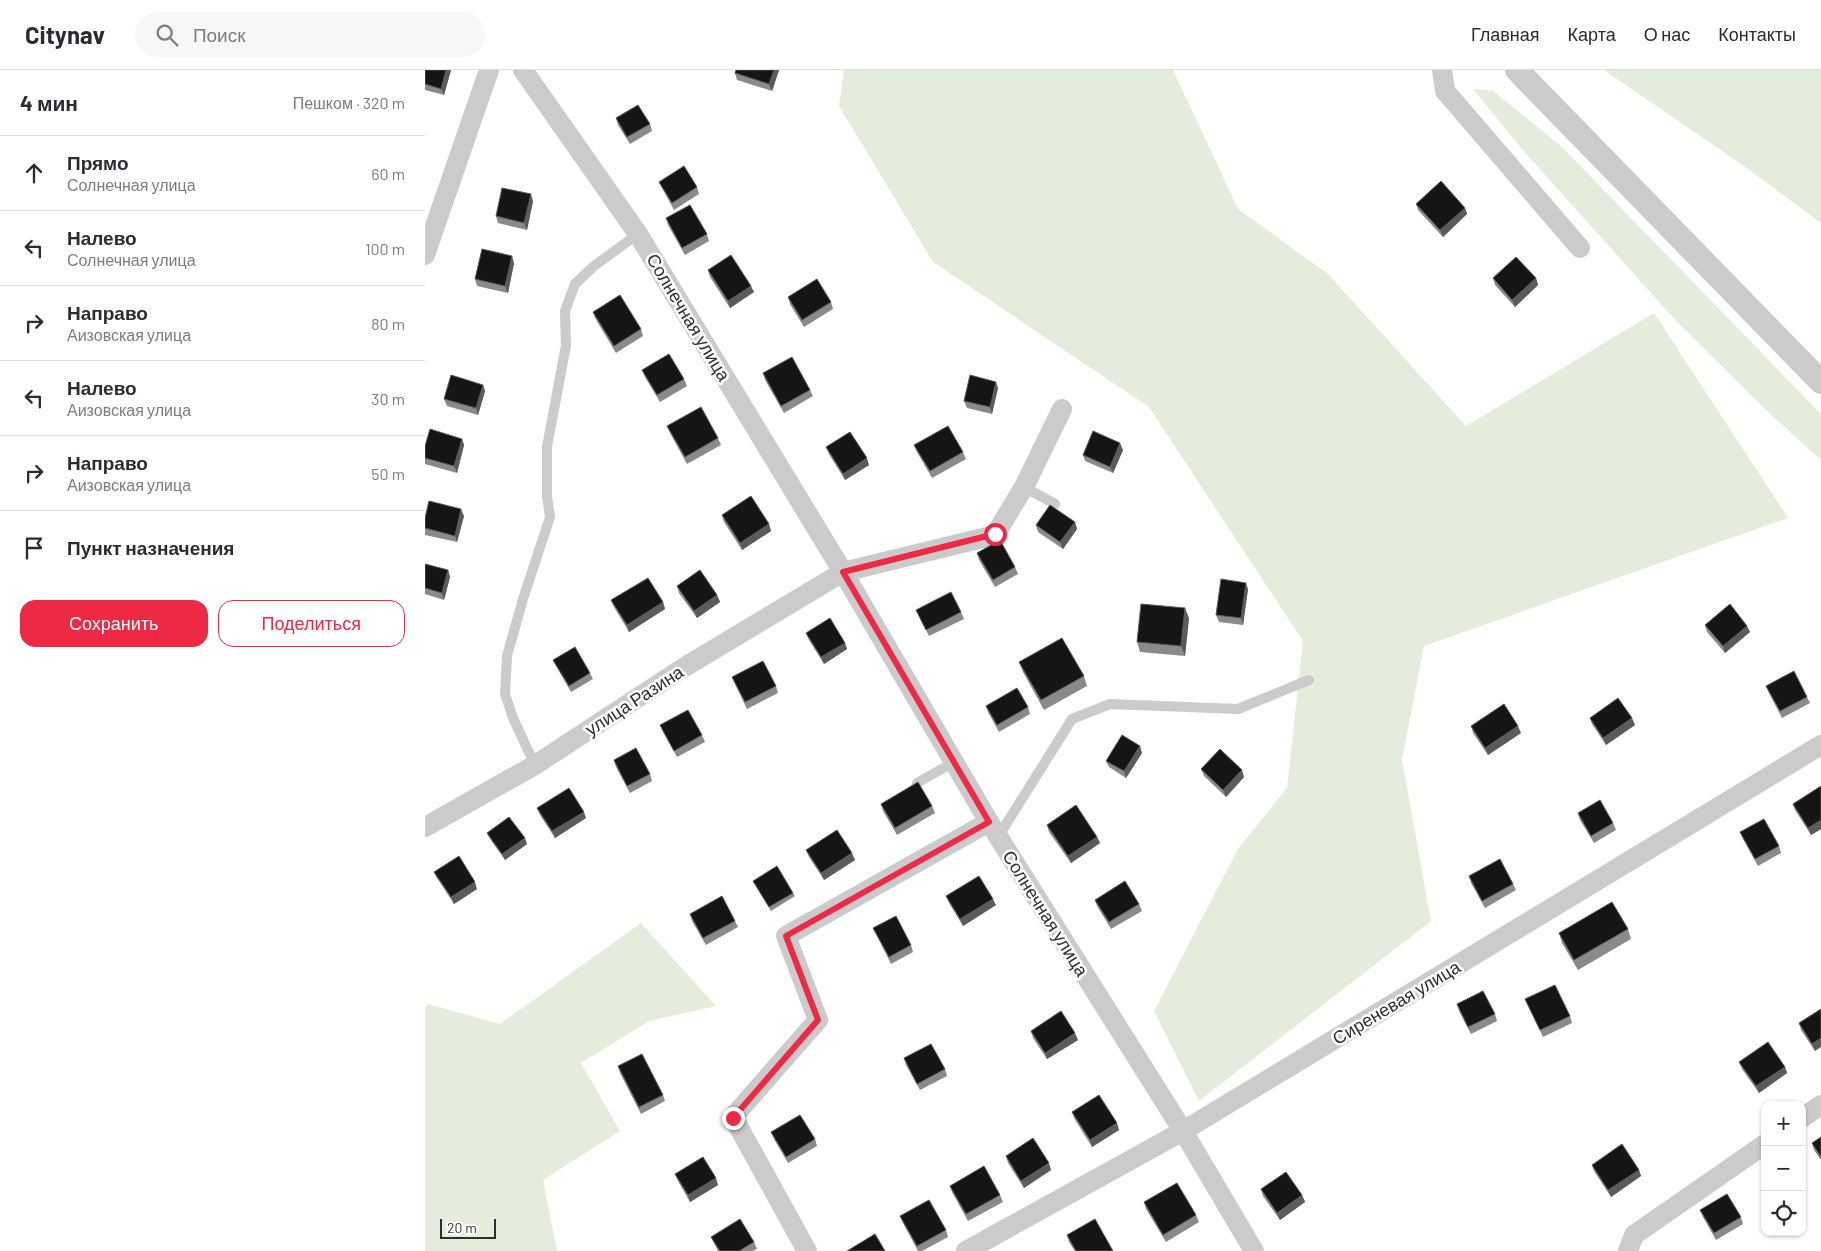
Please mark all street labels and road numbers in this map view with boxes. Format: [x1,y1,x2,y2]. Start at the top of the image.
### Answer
street label: Солнечная улица [642,249,736,385]
street label: улица Разина [581,660,688,740]
street label: Солнечная улица [998,846,1094,981]
street label: Сиреневая улица [1328,955,1465,1049]

